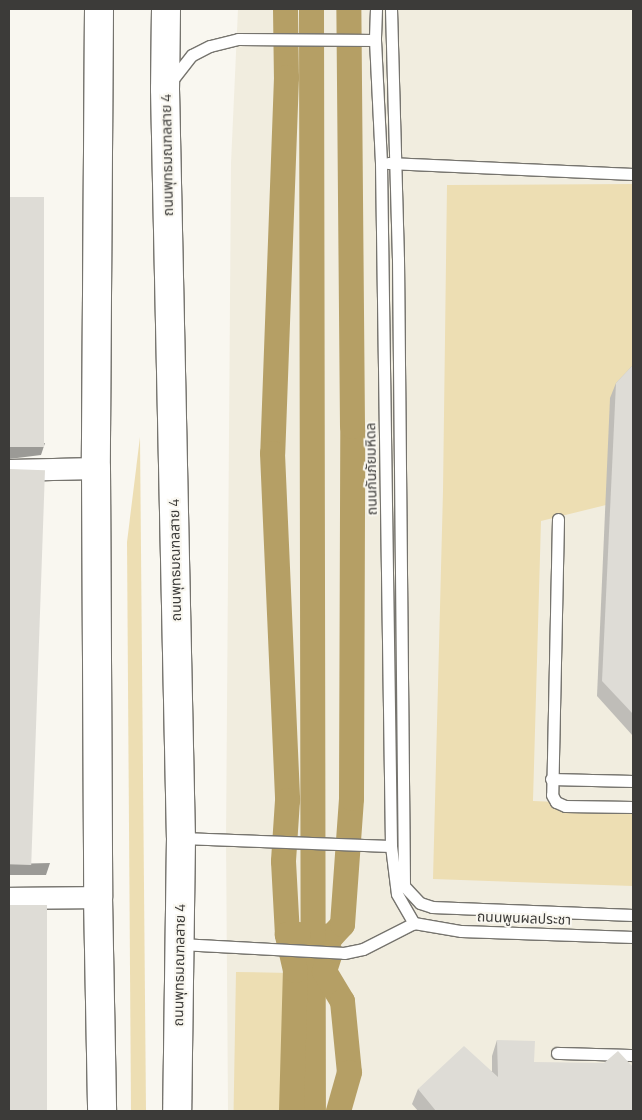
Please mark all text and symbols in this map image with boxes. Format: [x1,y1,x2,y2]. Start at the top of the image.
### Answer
street label: ถนนพุทธมณฑลสาย 4 [158,94,176,216]
street label: ถนนกันภัยมหิดล [362,422,380,516]
street label: ถนนพุทธมณฑลสาย 4 [166,499,184,621]
street label: ถนนพุทธมณฑลสาย 4 [170,904,188,1026]
street label: ถนนพูนผลประชา [477,908,571,928]

